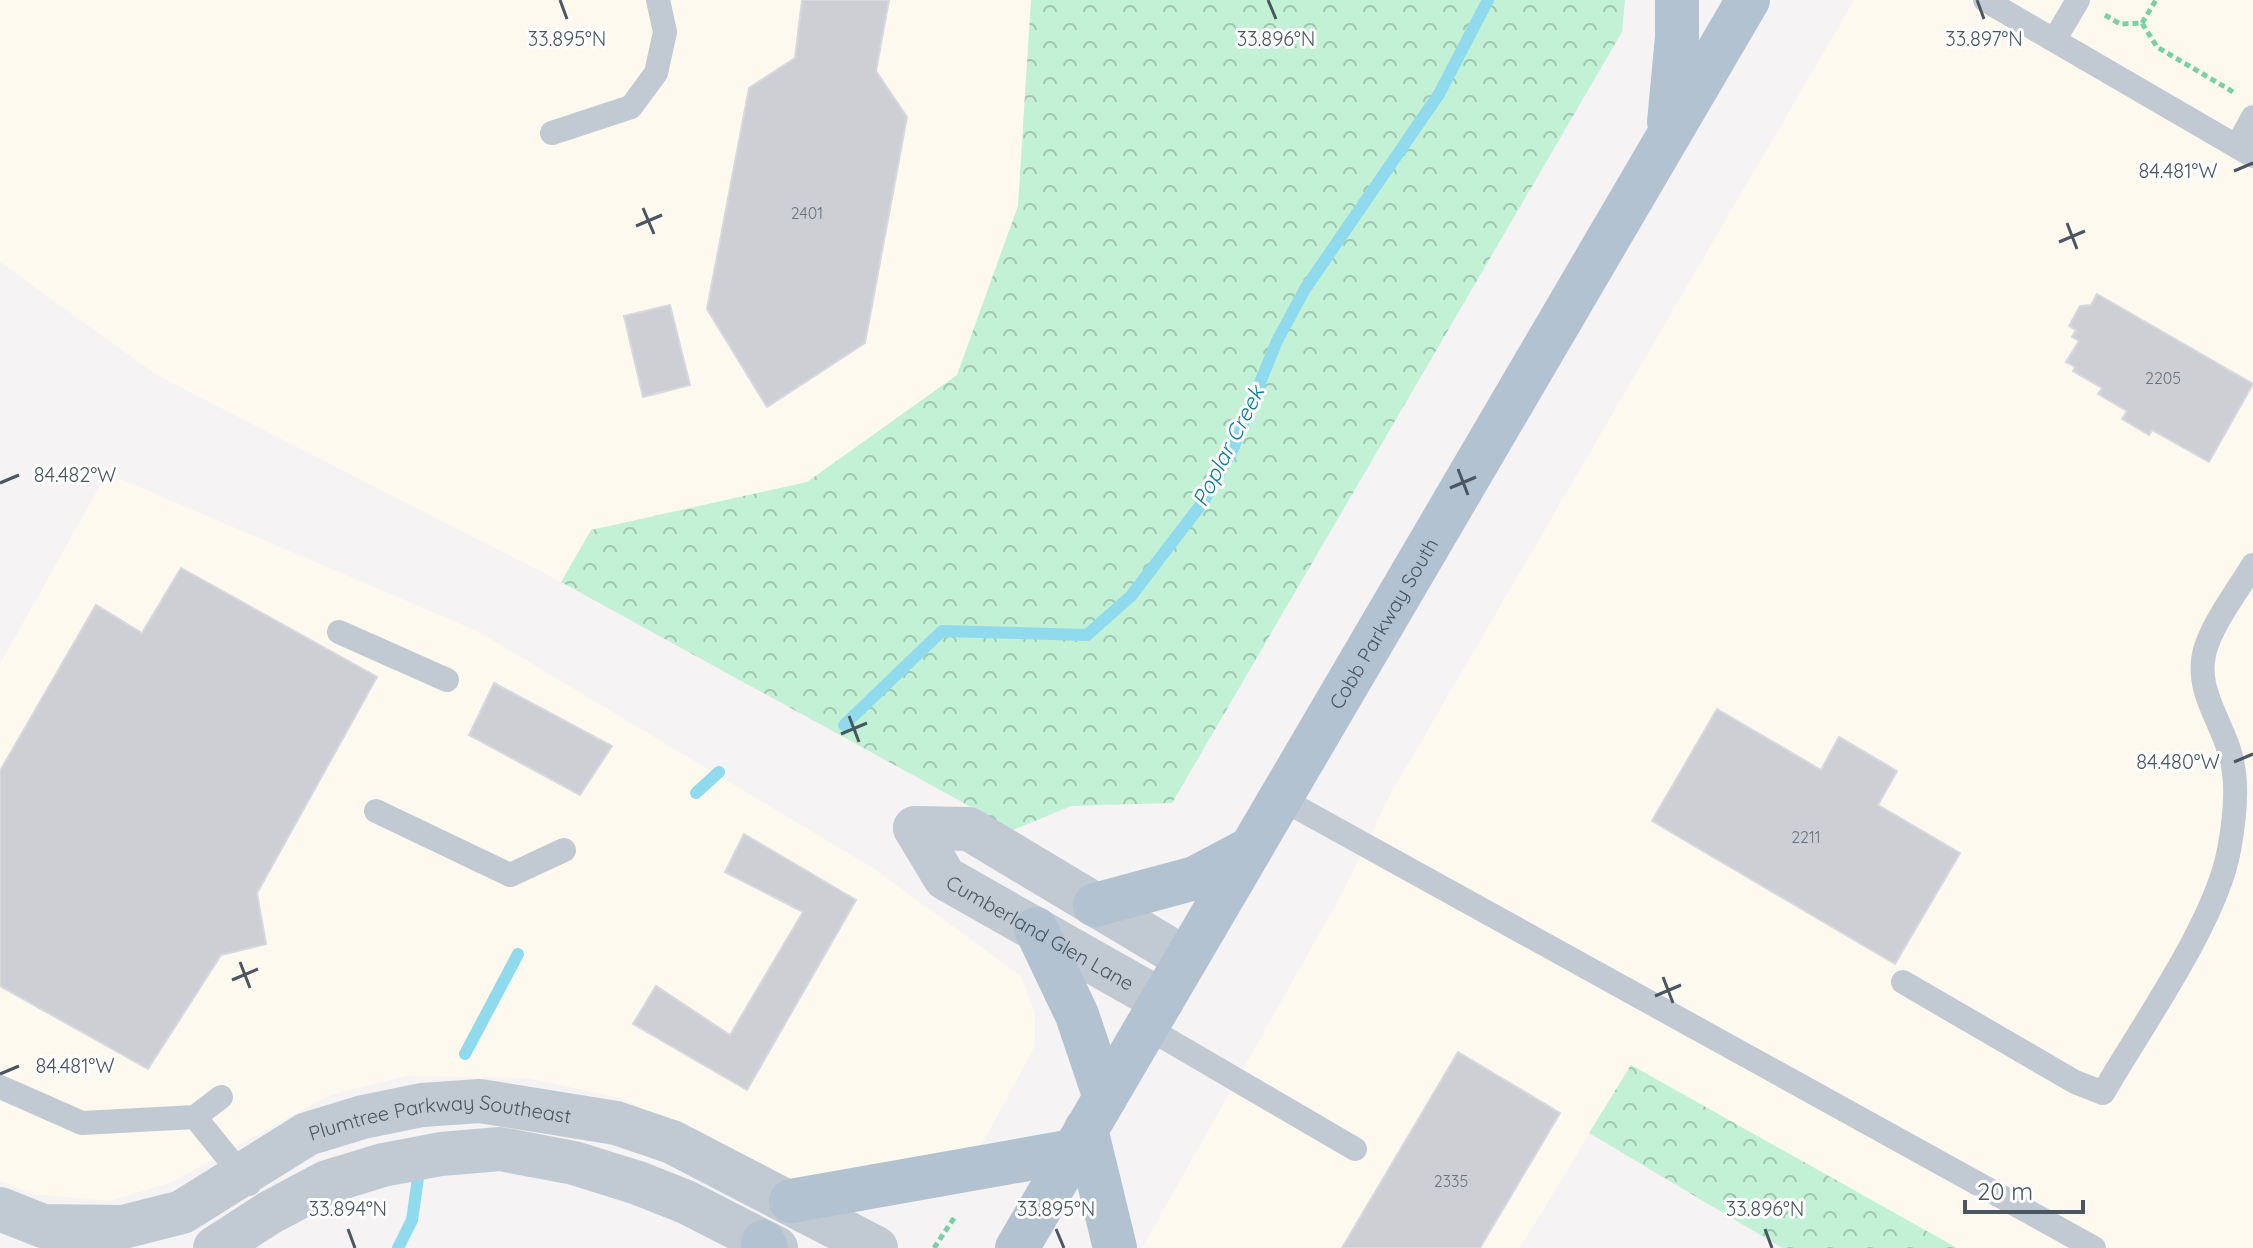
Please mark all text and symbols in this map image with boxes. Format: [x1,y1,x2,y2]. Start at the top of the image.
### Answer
text: 33.895°N [528,26,606,51]
text: 33.896°N [1237,26,1315,51]
text: 33.897°N [1945,26,2023,51]
text: 84.481°W [2138,158,2218,183]
house number: 2401 [791,203,823,223]
house number: 2205 [2145,368,2181,388]
water label: Poplar Creek [1186,379,1271,511]
text: 84.482°W [34,462,116,487]
street label: Cobb Parkway South [1323,533,1443,713]
text: 84.480°W [2136,749,2220,774]
house number: 2211 [1791,827,1821,847]
street label: Cumberland Glen Lane [942,869,1139,995]
text: 84.481°W [35,1053,115,1078]
street label: Plumtree Parkway Southeast [305,1089,573,1145]
scale bar [1965,1164,2083,1214]
house number: 2335 [1434,1171,1468,1191]
text: 20 m [1977,1176,2033,1206]
text: 33.894°N [309,1196,387,1221]
text: 33.895°N [1017,1196,1095,1221]
text: 33.896°N [1726,1196,1804,1221]

